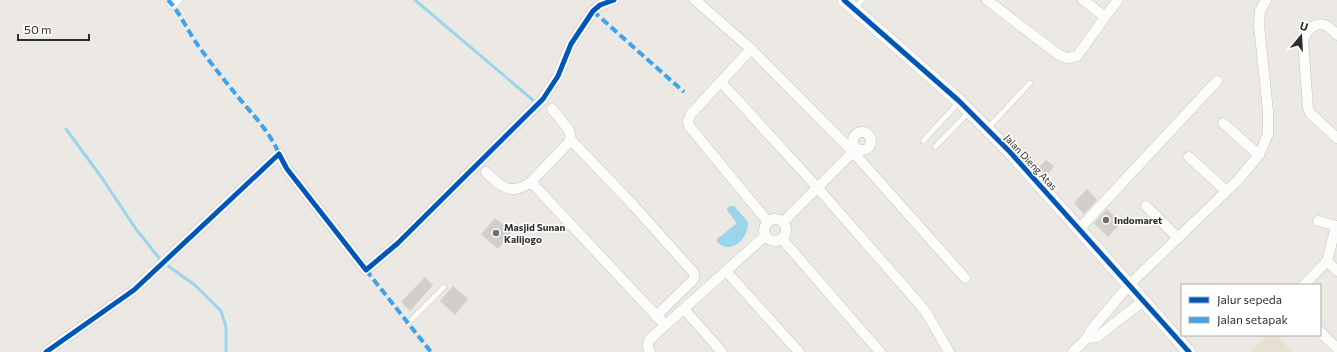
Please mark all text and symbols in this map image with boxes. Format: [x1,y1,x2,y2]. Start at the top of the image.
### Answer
scale bar [18,16,89,42]
north arrow [1281,16,1321,56]
text: U [1298,19,1310,33]
text: 50 m [24,22,52,36]
street label: Jalan Dieng Atas [1002,131,1060,193]
place label: Indomaret [1114,214,1162,226]
marker: Indomaret [1101,215,1111,225]
place label: Masjid Sunan Kalijogo [504,221,566,245]
marker: Masjid Sunan Kalijogo [491,228,501,238]
legend [1181,284,1321,336]
text: Jalur sepeda [1217,292,1282,307]
text: Jalan setapak [1217,312,1289,327]

